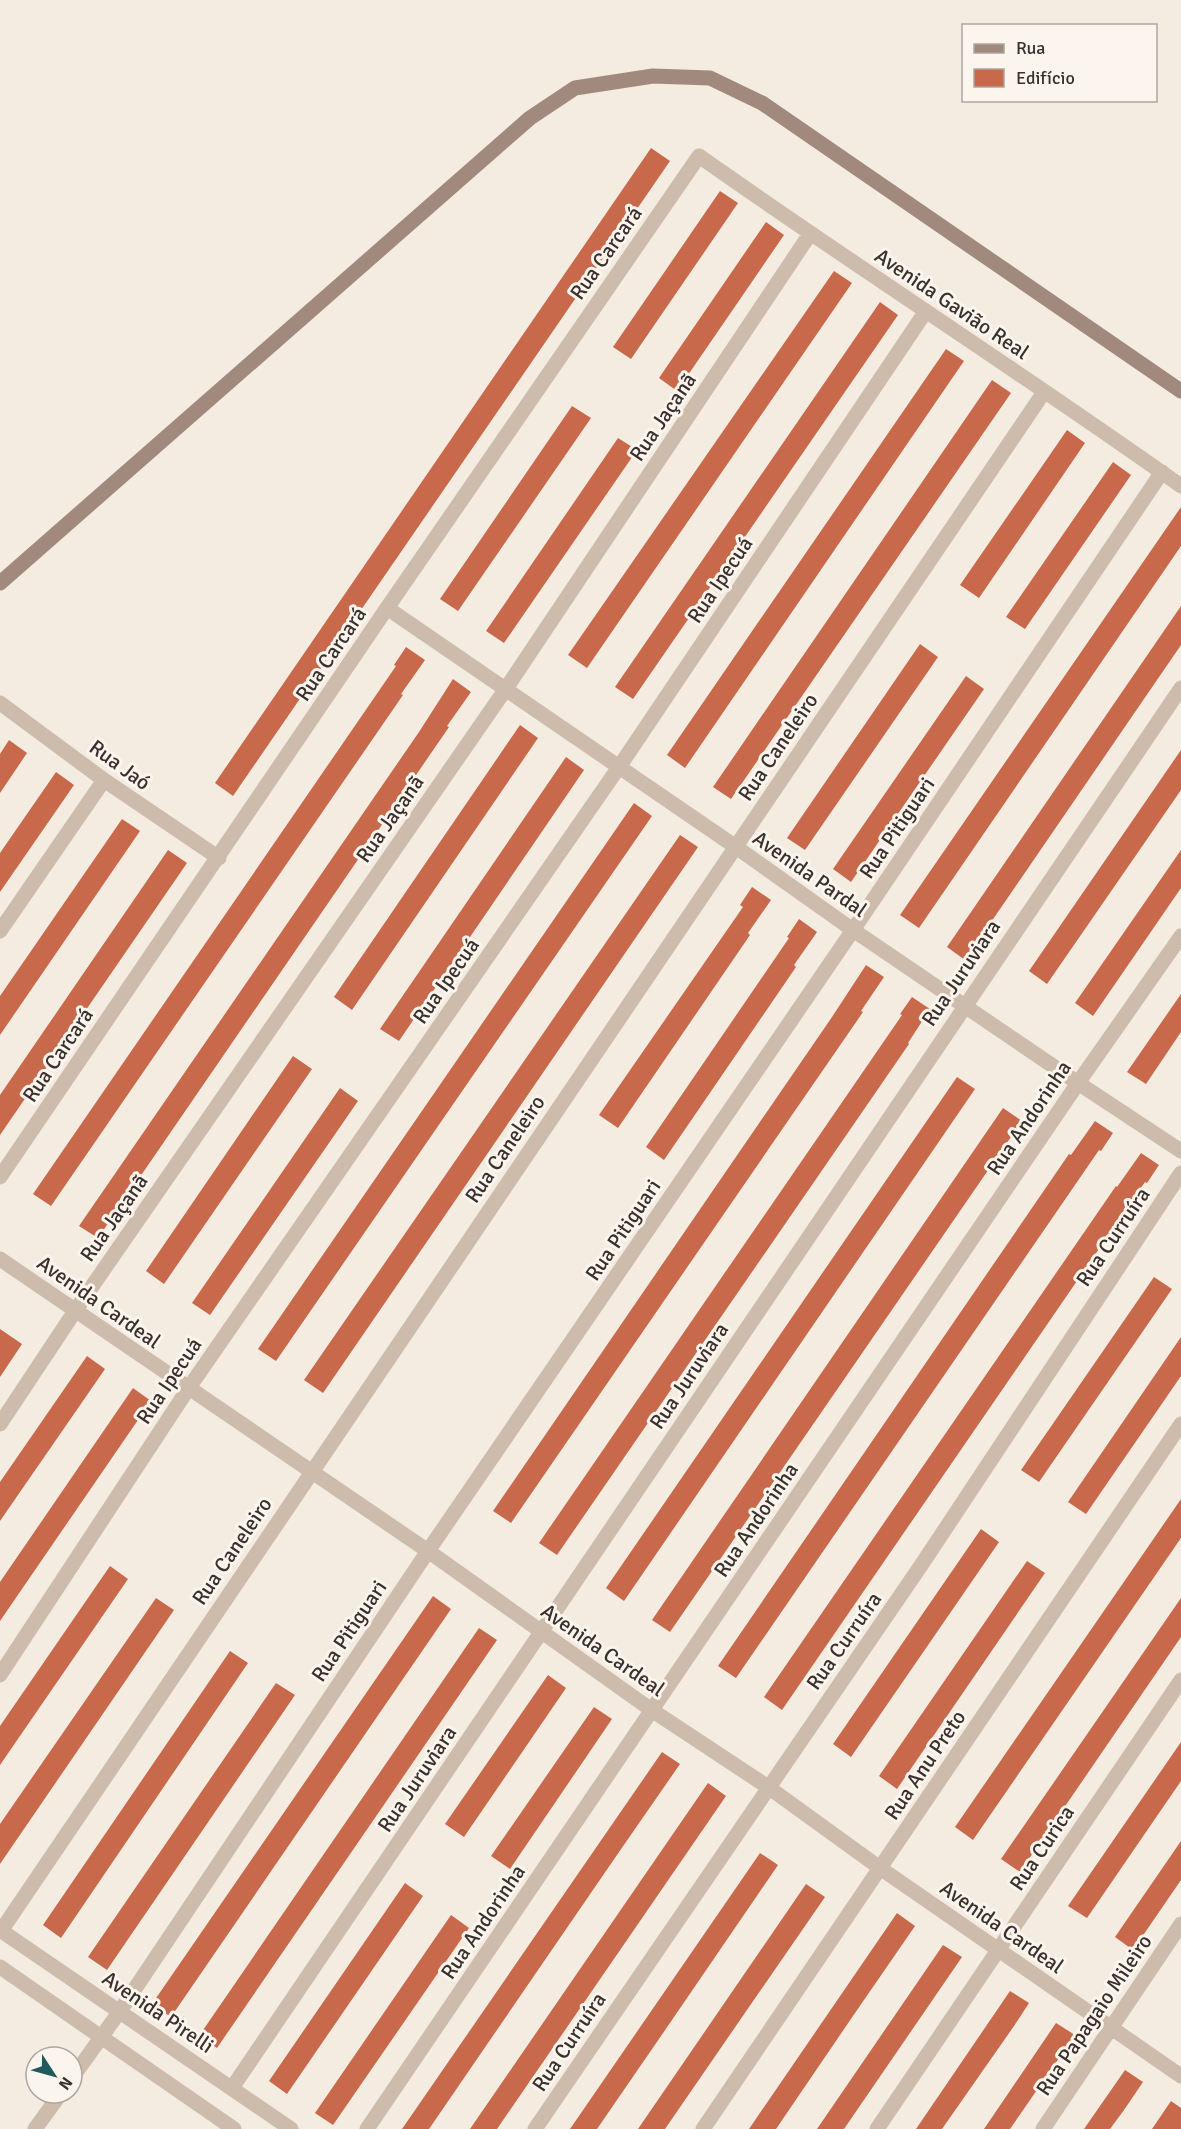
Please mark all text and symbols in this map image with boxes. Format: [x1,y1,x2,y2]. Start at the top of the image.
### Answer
legend [962,24,1157,102]
text: Rua [1016,37,1045,59]
text: Edifício [1016,67,1075,89]
street label: Rua Carcará [564,201,648,305]
street label: Avenida Gavião Real [870,243,1034,365]
street label: Rua Jaçanã [624,368,702,466]
street label: Rua Ipecuá [682,532,758,628]
street label: Rua Carcará [290,602,372,706]
street label: Rua Caneleiro [732,688,824,806]
street label: Rua Jaó [84,734,156,796]
street label: Rua Jaçanã [350,770,430,868]
street label: Rua Pitiguari [854,772,940,884]
street label: Avenida Pardal [748,825,872,923]
street label: Rua Juruviara [916,915,1006,1031]
street label: Rua Ipecuá [407,933,485,1029]
street label: Rua Carcará [17,1003,99,1107]
street label: Rua Andorinha [981,1056,1077,1180]
street label: Rua Caneleiro [459,1090,551,1208]
street label: Rua Jaçanã [74,1169,154,1267]
street label: Rua Pitiguari [580,1174,666,1286]
street label: Rua Curruíra [1070,1183,1156,1291]
street label: Avenida Cardeal [32,1250,166,1354]
street label: Rua Juruviara [644,1318,734,1434]
street label: Rua Ipecuá [131,1333,207,1429]
street label: Rua Andorinha [708,1458,804,1582]
street label: Rua Caneleiro [186,1492,278,1610]
street label: Rua Pitiguari [306,1575,392,1687]
street label: Rua Curruíra [801,1587,887,1695]
street label: Avenida Cardeal [536,1598,670,1702]
street label: Rua Anu Preto [879,1705,971,1825]
street label: Rua Juruviara [372,1721,462,1837]
street label: Rua Curica [1004,1800,1080,1896]
street label: Rua Andorinha [435,1860,531,1984]
street label: Avenida Cardeal [935,1875,1069,1979]
street label: Rua Papagaio Mileiro [1030,1929,1158,2101]
street label: Avenida Pirelli [97,1965,219,2059]
street label: Rua Curruíra [526,1988,612,2096]
north arrow [24,2045,84,2105]
text: N [54,2073,77,2094]

